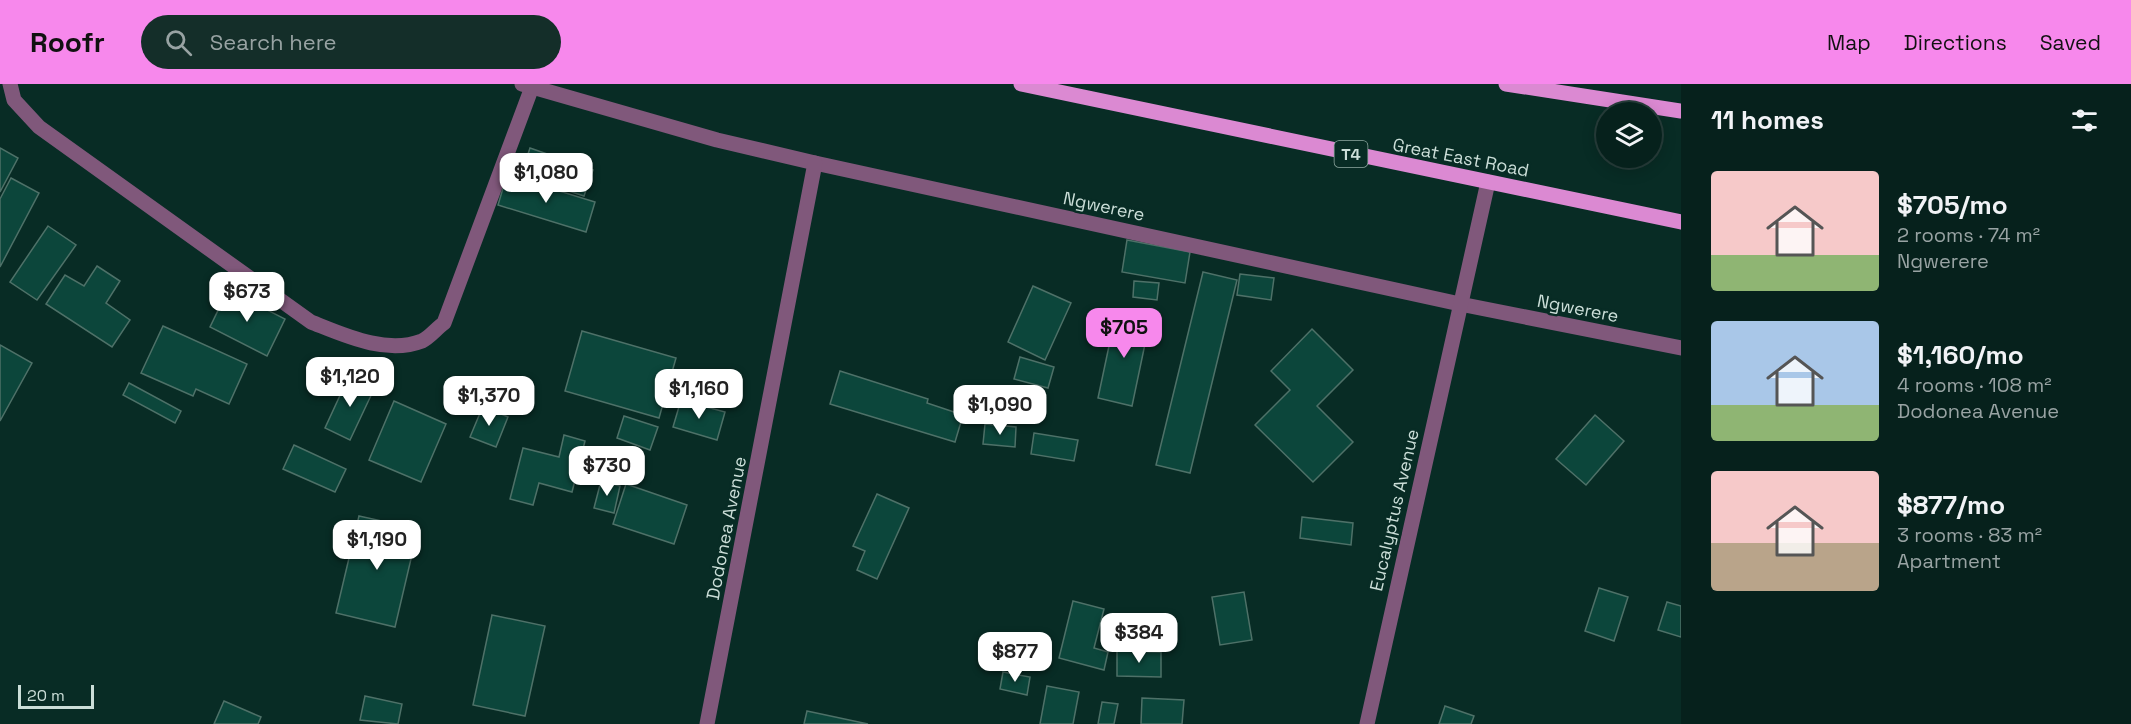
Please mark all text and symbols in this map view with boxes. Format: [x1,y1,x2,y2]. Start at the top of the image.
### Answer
search box [141,15,561,69]
text: Roofr [30,24,105,60]
icon: search [162,26,195,59]
text: Search here [210,28,337,56]
text: Map [1827,29,1871,56]
text: Directions [1904,29,2007,56]
text: Saved [2040,29,2101,56]
map controls [1596,102,1662,168]
button: layers [1596,102,1662,168]
text: 11 homes [1711,103,1824,137]
icon: filters [2068,104,2101,137]
street label: Great East Road [1391,133,1531,181]
road number: T4 [1334,141,1368,167]
pin: $1,080 [497,153,595,204]
text: $1,080 [514,159,578,185]
street label: Ngwerere [1061,186,1147,226]
text: $705/mo [1897,188,2008,222]
icon: home [1759,195,1831,267]
text: 2 rooms · 74 m² [1897,222,2040,248]
text: Ngwerere [1897,248,1989,274]
pin: $673 [211,272,283,323]
text: $673 [223,278,271,304]
street label: Ngwerere [1535,289,1621,327]
pin: $705 [1088,308,1160,359]
text: $705 [1100,314,1148,340]
text: $1,160/mo [1897,338,2024,372]
icon: home [1759,345,1831,417]
pin: $1,120 [301,357,399,408]
text: $1,120 [320,363,380,389]
pin: $1,160 [650,369,748,420]
text: 4 rooms · 108 m² [1897,372,2052,398]
text: $1,160 [669,375,729,401]
pin: $1,370 [440,376,538,427]
text: $1,370 [457,382,521,408]
pin: $1,090 [951,385,1049,436]
text: $1,090 [967,391,1033,417]
text: Dodonea Avenue [1897,398,2059,424]
street label: Eucalyptus Avenue [1364,427,1424,593]
pin: $730 [571,446,643,497]
text: $730 [583,452,631,478]
street label: Dodonea Avenue [701,454,751,602]
text: $877/mo [1897,488,2005,522]
icon: home [1759,495,1831,567]
pin: $1,190 [328,520,426,571]
text: 3 rooms · 83 m² [1897,522,2042,548]
text: $1,190 [347,526,407,552]
text: Apartment [1897,548,2001,574]
pin: $384 [1103,613,1175,664]
text: $384 [1115,619,1164,645]
pin: $877 [979,632,1051,683]
text: $877 [992,638,1038,664]
scale bar [18,682,94,710]
text: 20 m [27,685,65,706]

